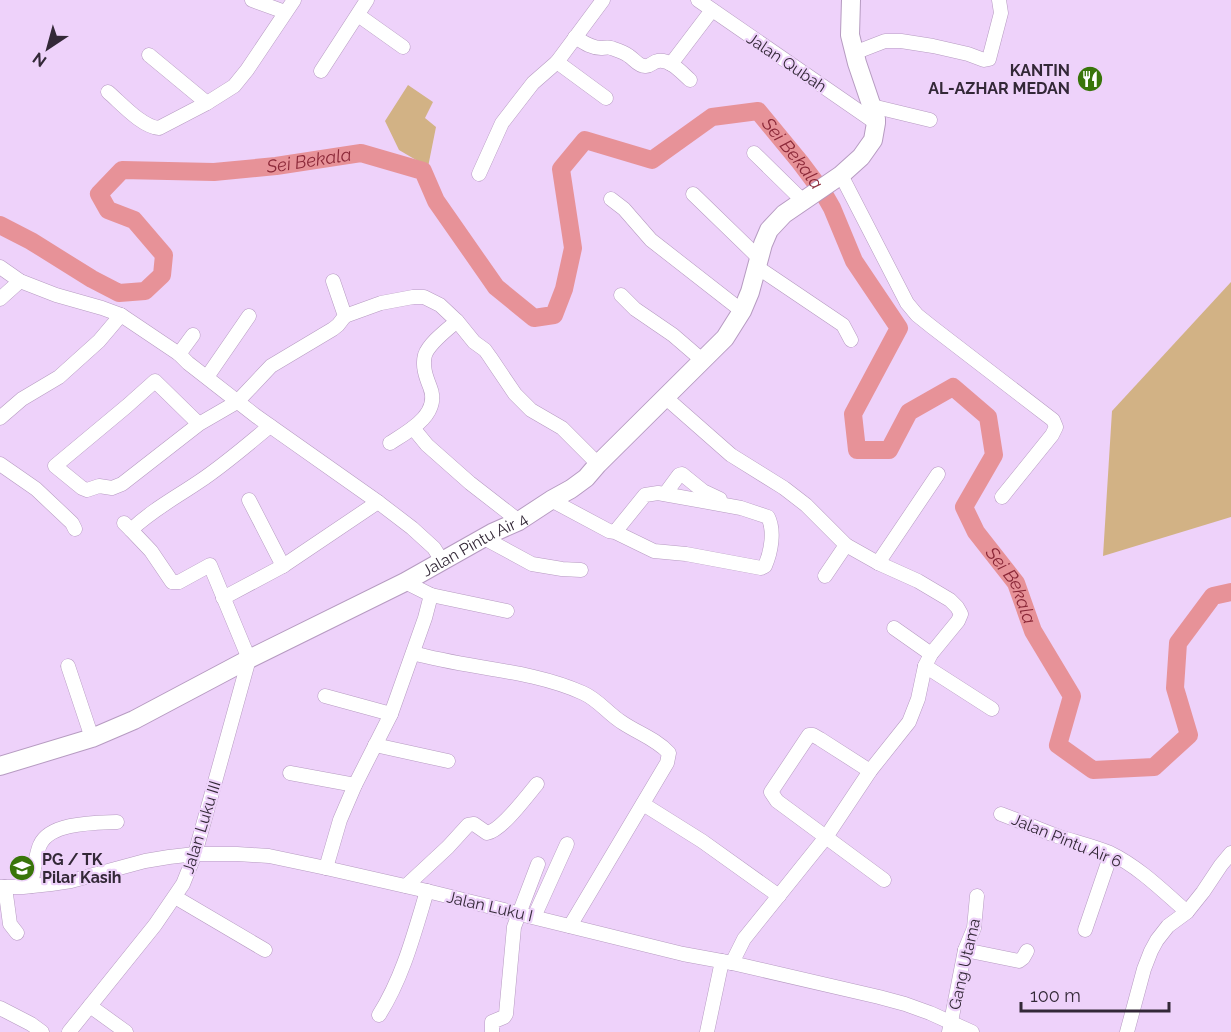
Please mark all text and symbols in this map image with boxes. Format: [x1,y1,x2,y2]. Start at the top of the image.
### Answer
north arrow [18,18,78,78]
street label: Jalan Qubah [743,29,830,96]
text: N [29,48,50,71]
place label: KANTIN AL-AZHAR MEDAN [928,61,1070,98]
restaurant icon: KANTIN AL-AZHAR MEDAN [1075,64,1105,94]
water label: Sei Bekala [757,112,828,193]
water label: Sei Bekala [265,144,353,177]
street label: Jalan Pintu Air 4 [419,509,531,581]
water label: Sei Bekala [981,542,1041,627]
street label: Jalan Luku III [178,779,225,876]
street label: Jalan Pintu Air 6 [1009,810,1125,871]
place label: PG / TK Pilar Kasih [42,850,121,887]
school or university icon: PG / TK Pilar Kasih [7,853,37,883]
street label: Jalan Luku I [445,887,535,926]
street label: Gang Utama [945,917,984,1012]
scale bar [1021,975,1170,1013]
text: 100 m [1030,985,1081,1006]

